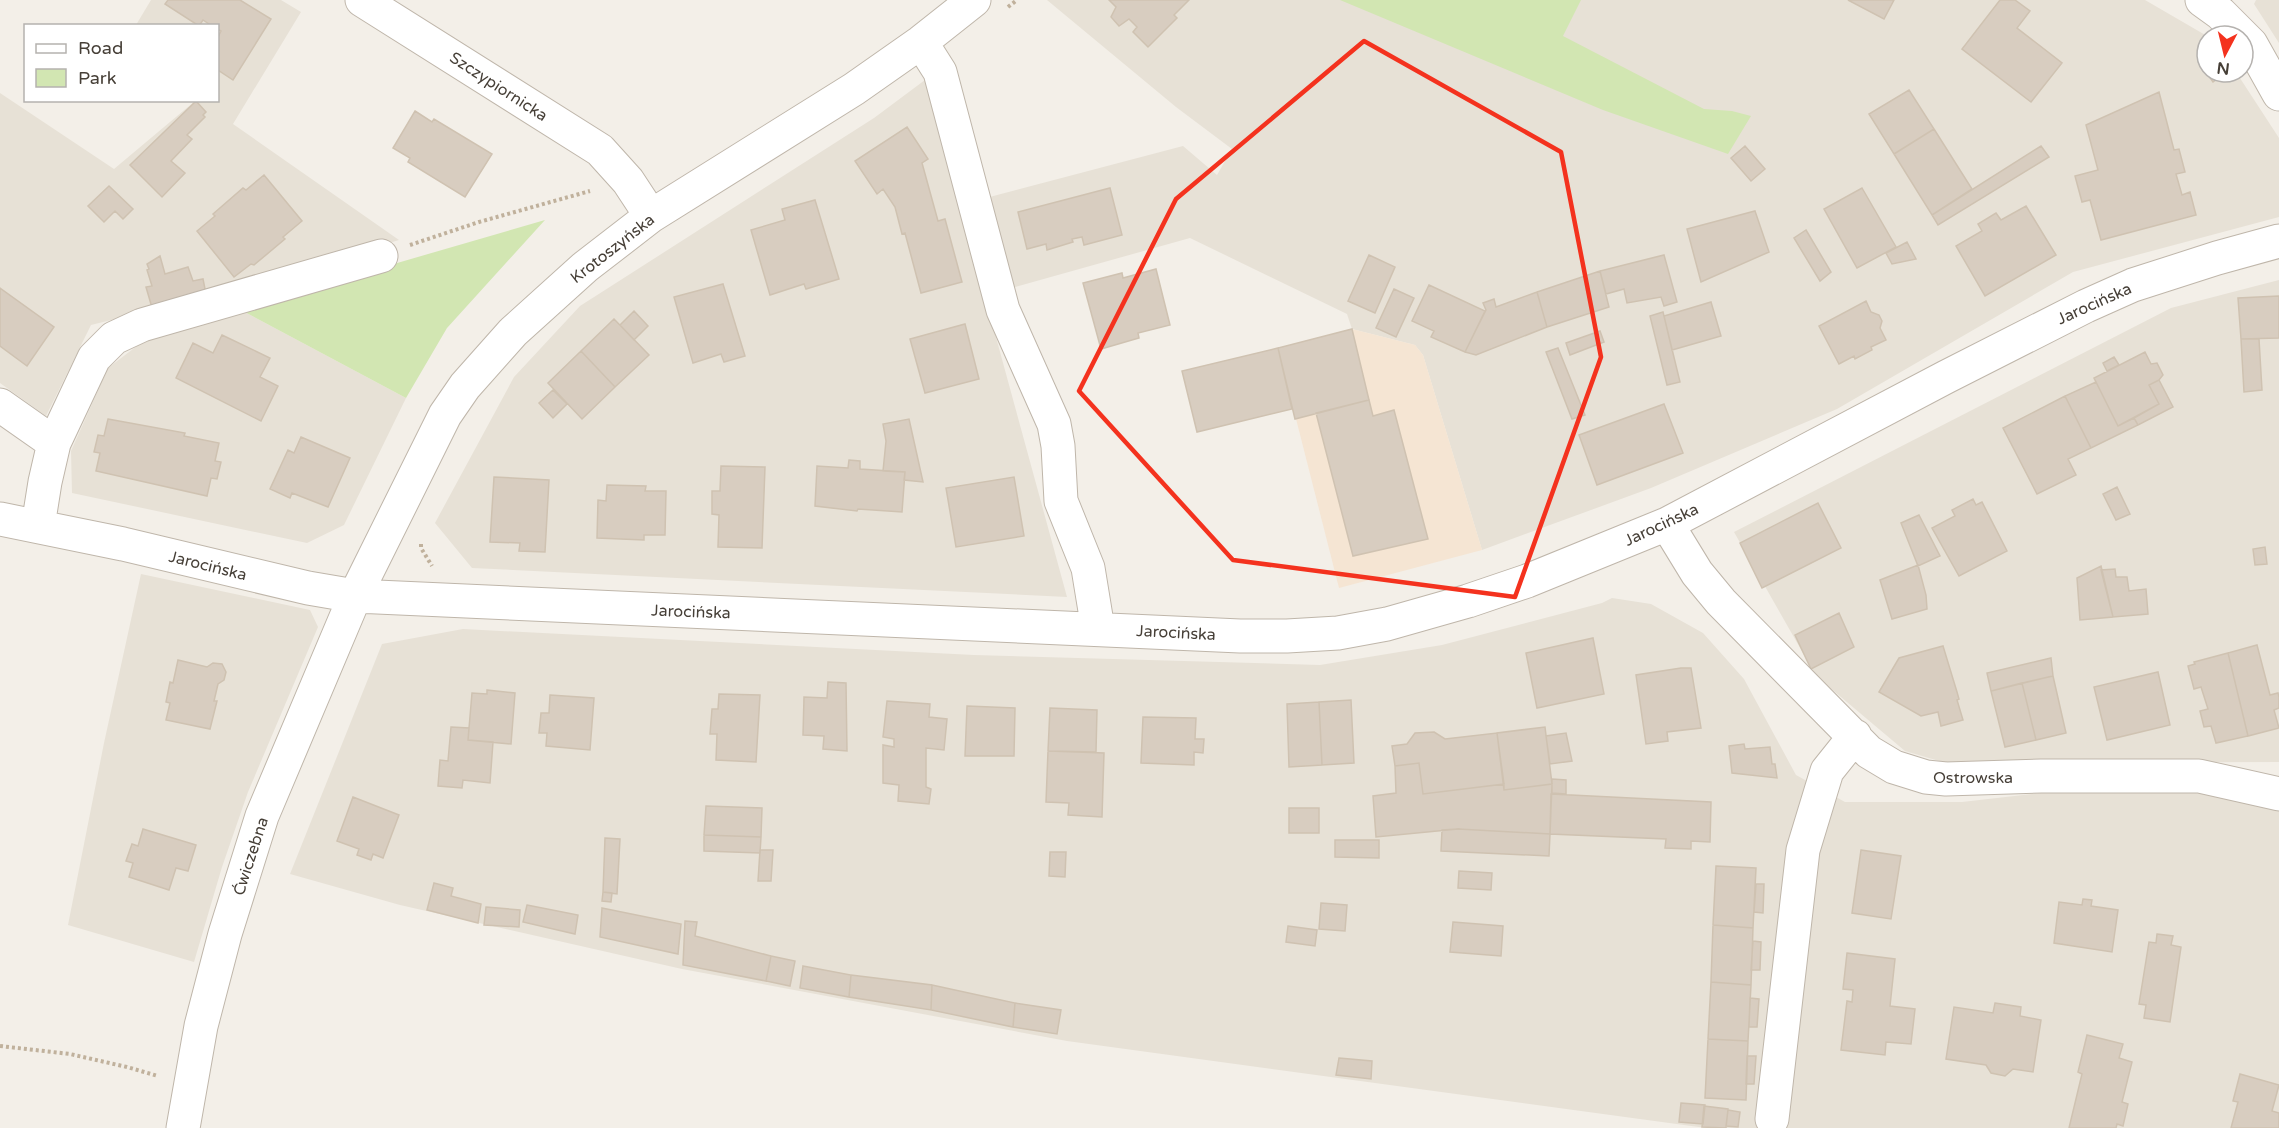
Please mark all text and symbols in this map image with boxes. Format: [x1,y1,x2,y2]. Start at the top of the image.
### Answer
legend [24,24,219,102]
north arrow [2195,24,2255,84]
text: Road [78,37,123,59]
street label: Szczypiornicka [446,48,551,126]
text: N [2216,57,2231,79]
text: Park [78,67,117,89]
street label: Krotoszyńska [567,210,659,288]
street label: Jarocińska [2054,279,2135,329]
street label: Jarocińska [1621,499,1702,551]
street label: Jarocińska [167,547,249,585]
street label: Jarocińska [651,601,731,623]
street label: Jarocińska [1136,621,1216,645]
street label: Ostrowska [1933,768,2013,788]
street label: Ćwiczebna [229,815,273,898]

